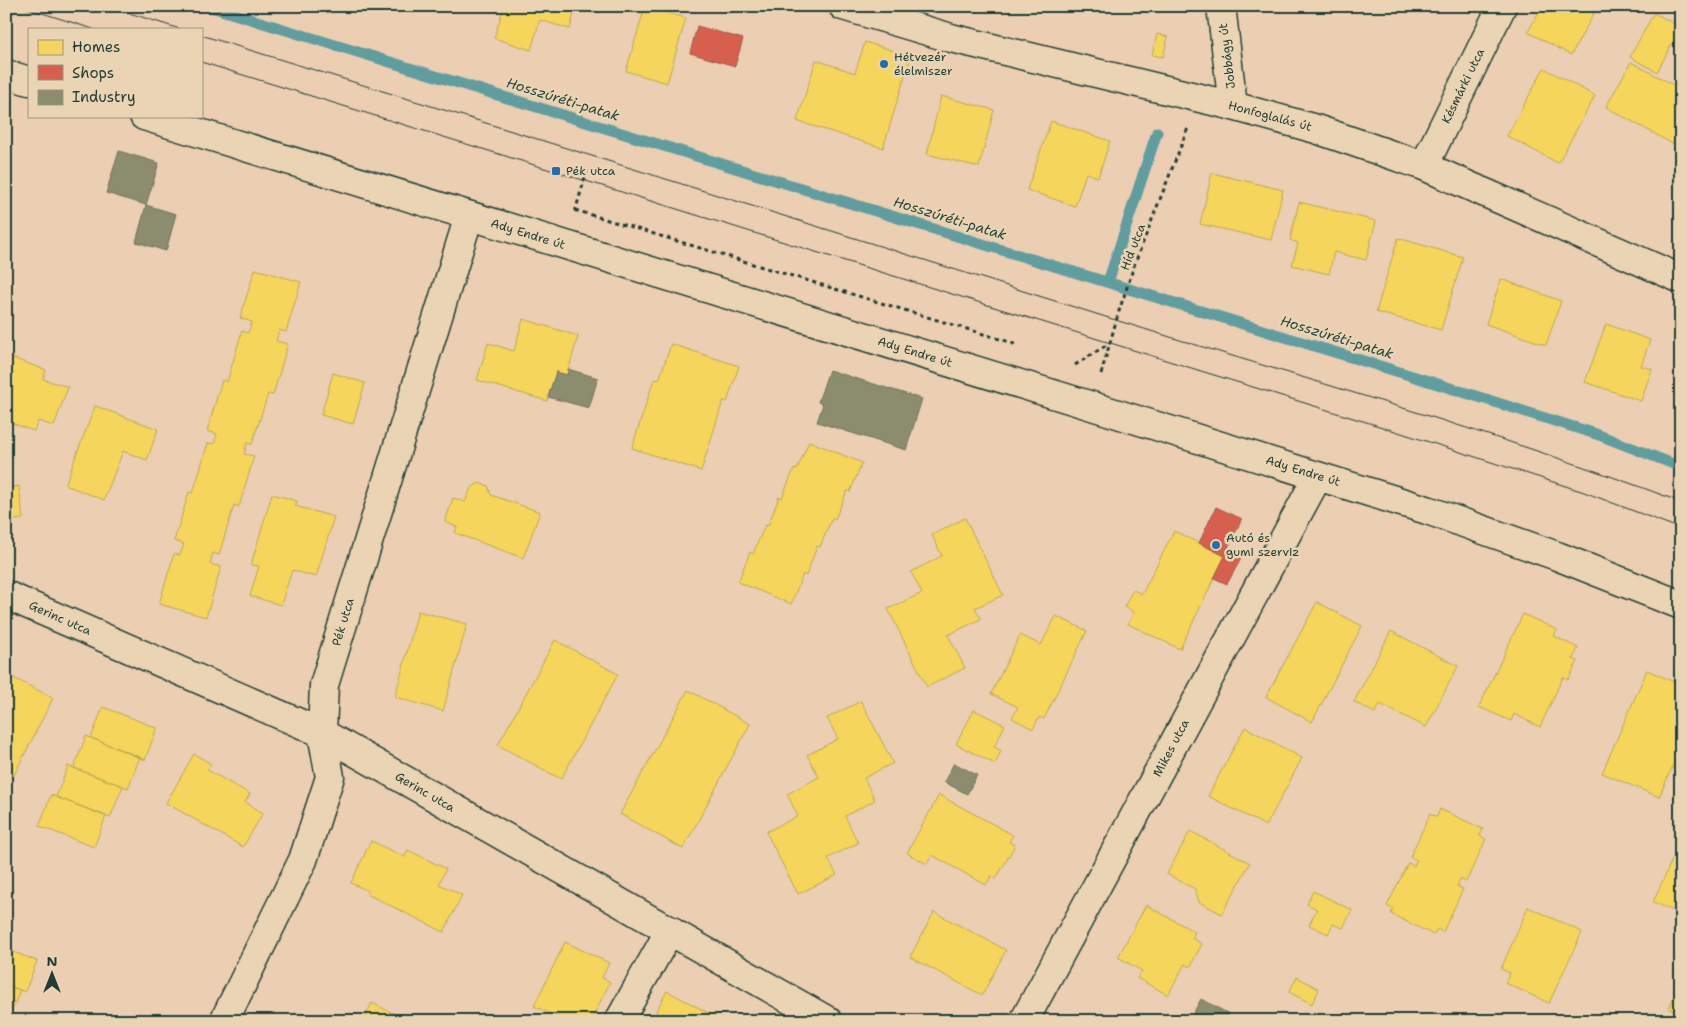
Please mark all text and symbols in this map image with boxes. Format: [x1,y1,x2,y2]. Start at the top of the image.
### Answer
street label: Jobbágy út [1215,22,1239,90]
legend [28,28,202,118]
text: Homes [72,37,120,57]
street label: Késmárki utca [1438,45,1488,126]
place label: Hétvezér élelmiszer [894,49,953,79]
marker: Hétvezér élelmiszer [878,58,890,70]
text: Shops [72,63,114,83]
water label: Hosszúréti-patak [504,73,622,125]
text: Industry [72,87,136,107]
street label: Honfoglalás út [1226,97,1314,135]
place label: Pék utca [566,163,616,179]
marker: Pék utca [550,165,562,177]
water label: Hosszúréti-patak [891,192,1009,244]
street label: Ady Endre út [489,215,567,253]
street label: Híd utca [1117,221,1149,273]
water label: Hosszúréti-patak [1278,311,1396,363]
street label: Ady Endre út [876,333,954,371]
street label: Ady Endre út [1264,452,1342,490]
place label: Autó és gumi szerviz [1226,530,1299,560]
marker: Autó és gumi szerviz [1210,539,1222,551]
street label: Pék utca [328,596,358,648]
street label: Gerinc utca [26,597,94,639]
street label: Mikes utca [1149,716,1193,780]
street label: Gerinc utca [392,768,458,816]
north arrow [28,950,78,1000]
text: N [46,952,58,970]

